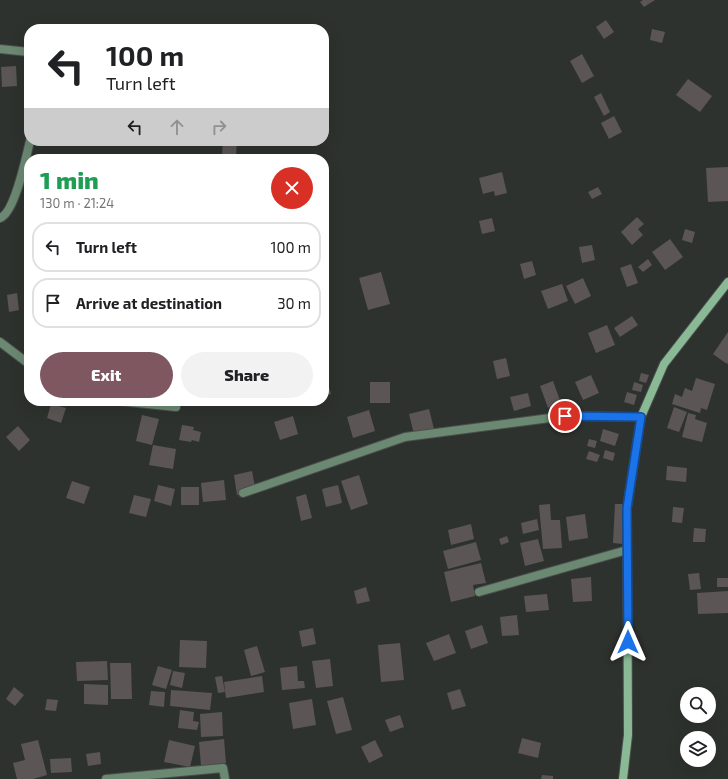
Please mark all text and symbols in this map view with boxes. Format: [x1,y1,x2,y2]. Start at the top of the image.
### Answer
text: 100 m [106,38,184,72]
icon: left [40,40,92,92]
text: Turn left [106,72,176,94]
icon: left [124,116,146,138]
icon: ahead [166,116,188,138]
icon: right [208,116,230,138]
text: 1 min [40,165,99,194]
button: close [271,167,313,209]
text: 130 m · 21:24 [40,195,114,211]
icon: left [42,236,64,258]
text: Turn left [76,238,137,256]
text: 100 m [270,238,311,256]
icon: arrive [42,292,64,314]
text: Arrive at destination [76,294,222,312]
text: 30 m [277,294,311,312]
button: Exit [40,352,173,398]
button: Share [181,352,313,398]
pin [548,399,582,433]
icon: arrive [554,405,576,427]
position arrow [607,621,649,663]
map controls [680,687,716,767]
button: search [680,687,716,723]
button: layers [680,731,716,767]

